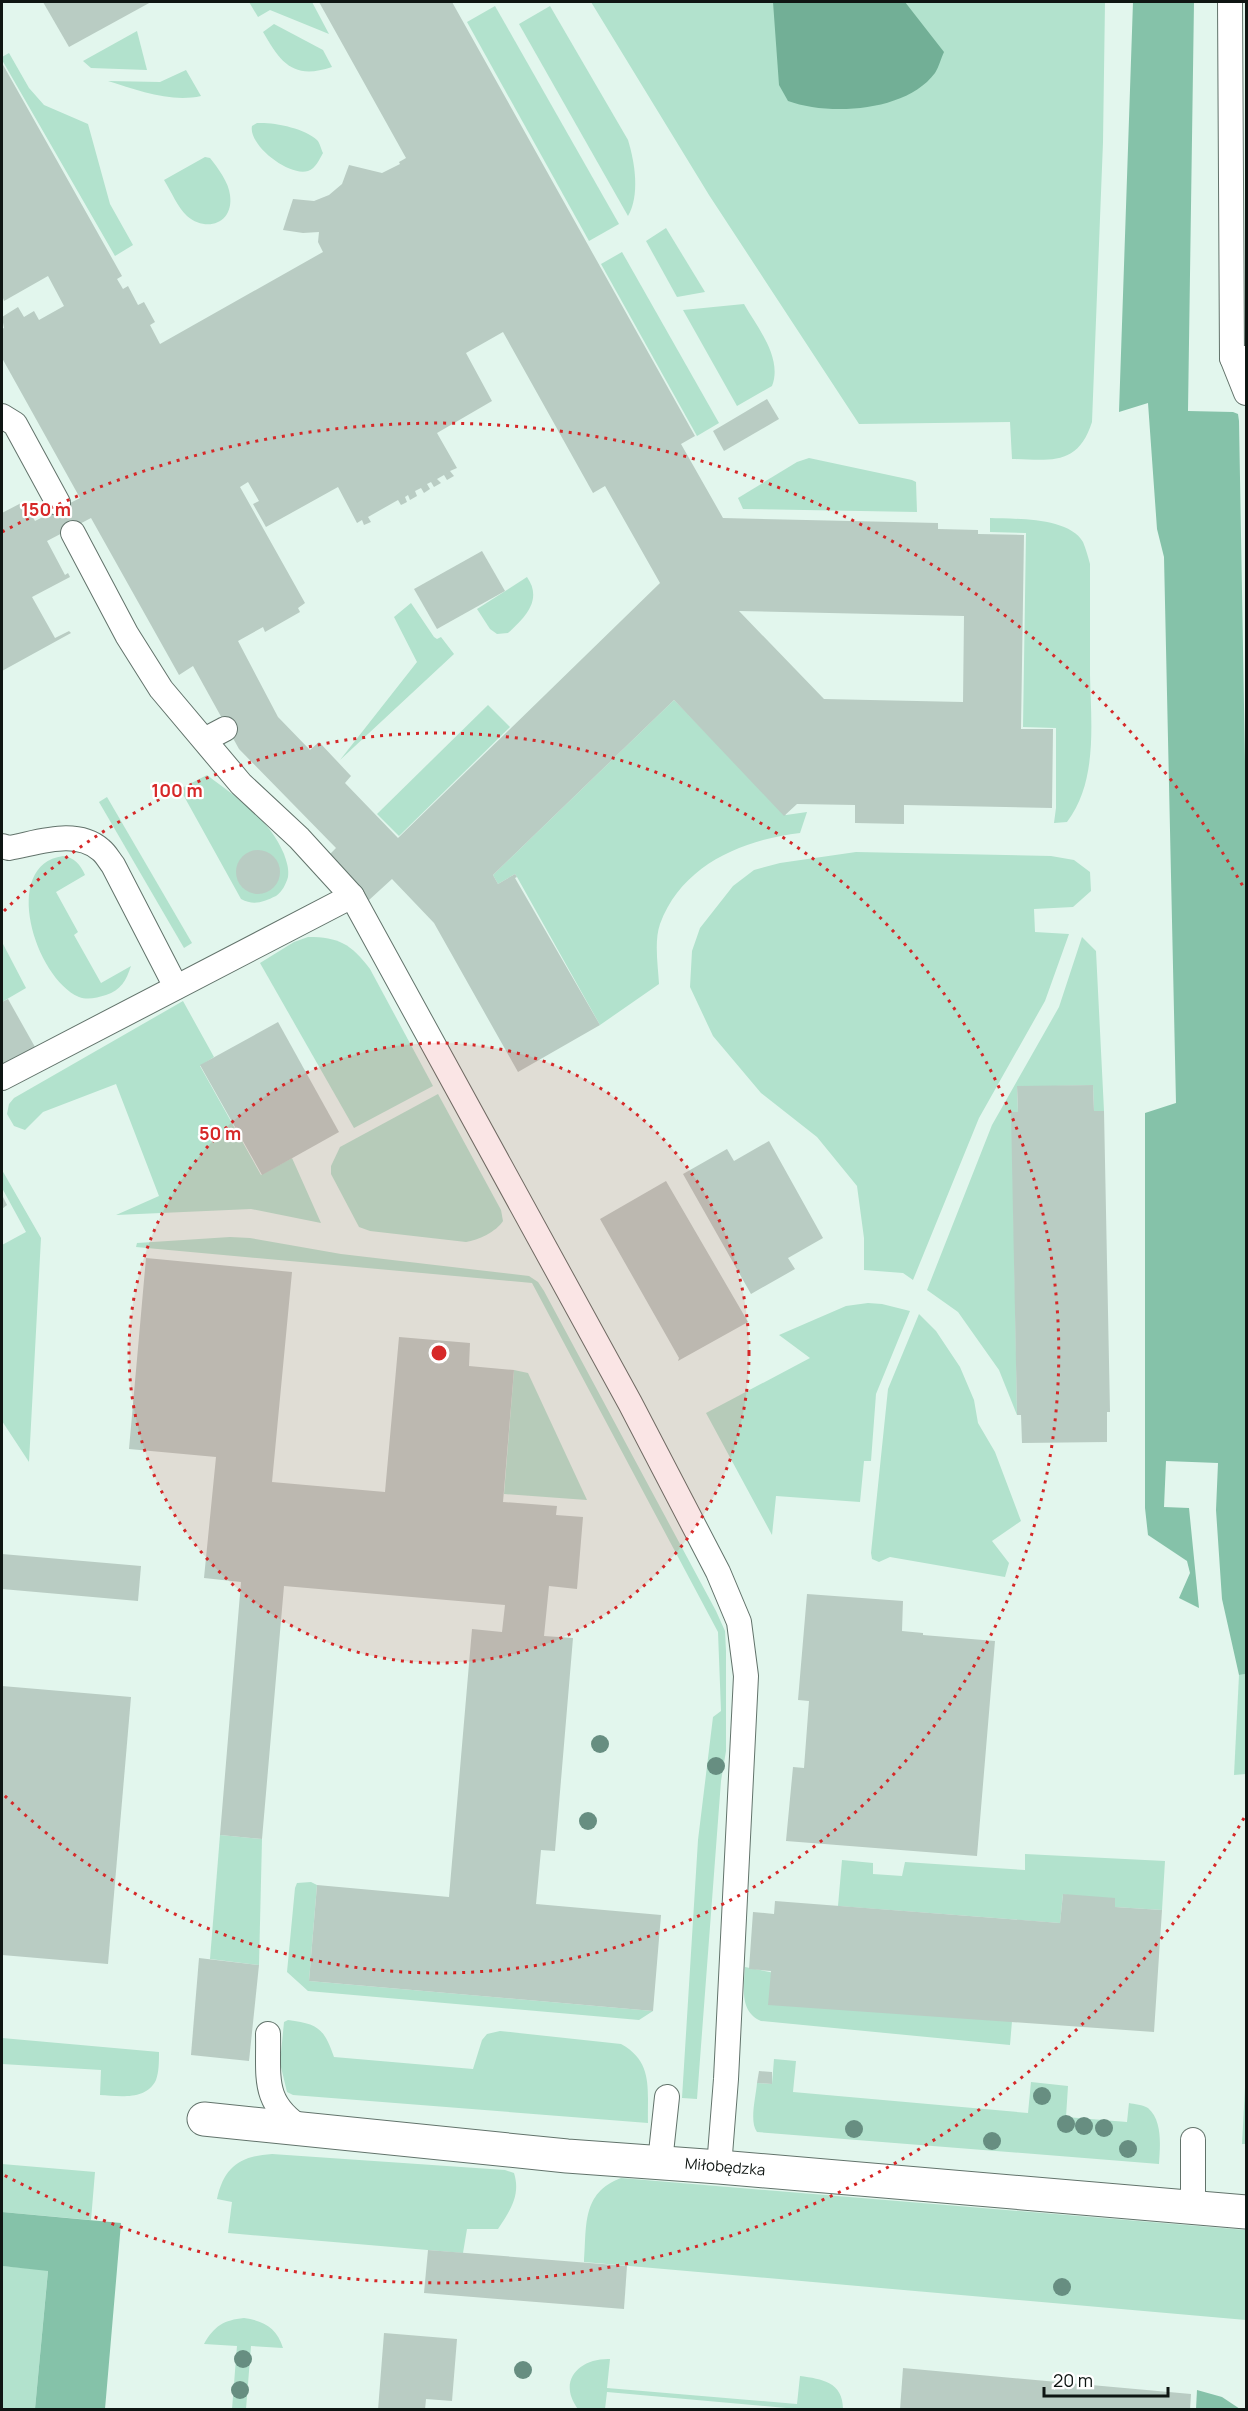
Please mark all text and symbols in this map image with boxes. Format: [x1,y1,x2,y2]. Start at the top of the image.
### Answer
text: 150 m [21,497,71,521]
text: 100 m [151,778,203,802]
text: 50 m [199,1121,241,1145]
centre of rings [429,1343,449,1363]
street label: Miłobędzka [684,2153,766,2180]
scale bar [1044,2360,1168,2398]
text: 20 m [1053,2368,1093,2392]

